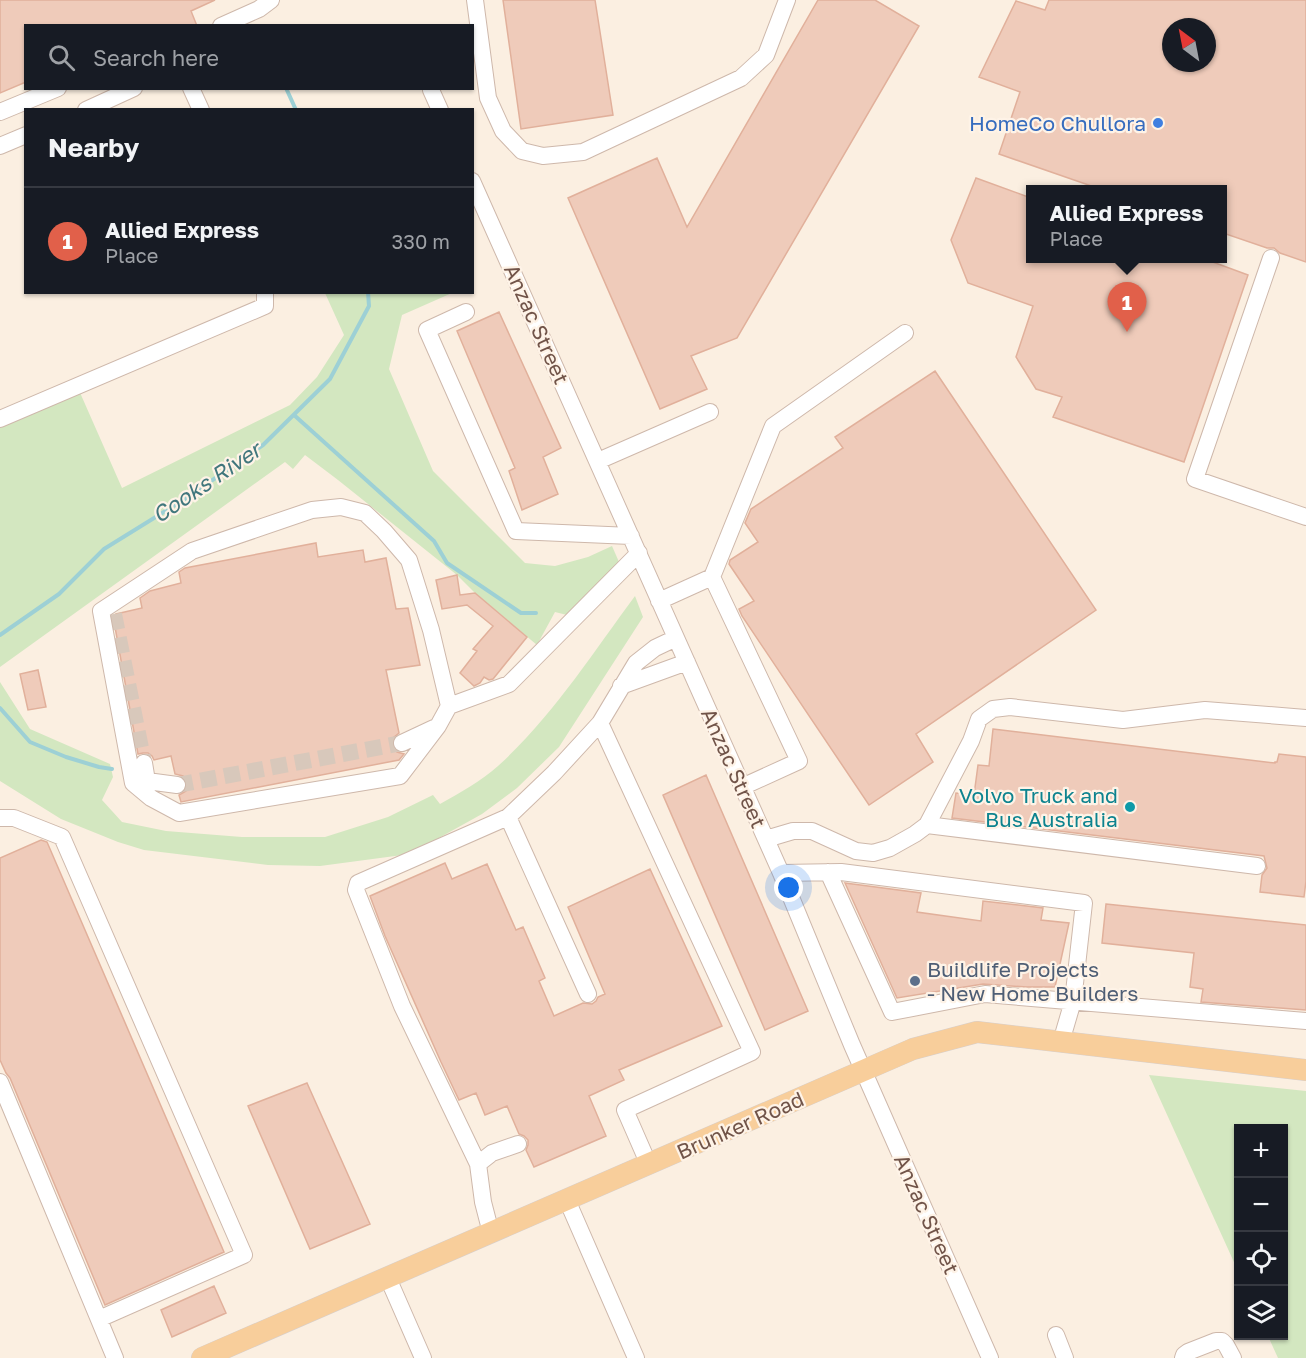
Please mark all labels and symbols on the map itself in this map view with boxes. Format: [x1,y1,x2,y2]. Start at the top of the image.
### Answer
north arrow [1162,18,1216,72]
place label: HomeCo Chullora [969,110,1146,136]
marker: HomeCo Chullora [1151,116,1165,130]
street label: Anzac Street [499,260,575,388]
pin: 1 [1108,282,1146,332]
water label: Cooks River [147,434,268,528]
street label: Anzac Street [696,704,772,832]
place label: Volvo Truck and Bus Australia [959,782,1118,832]
marker: Volvo Truck and Bus Australia [1123,800,1137,814]
your location [774,873,803,902]
place label: Buildlife Projects - New Home Builders [927,956,1138,1006]
marker: Buildlife Projects - New Home Builders [908,974,922,988]
street label: Brunker Road [672,1085,808,1165]
street label: Anzac Street [889,1150,965,1278]

